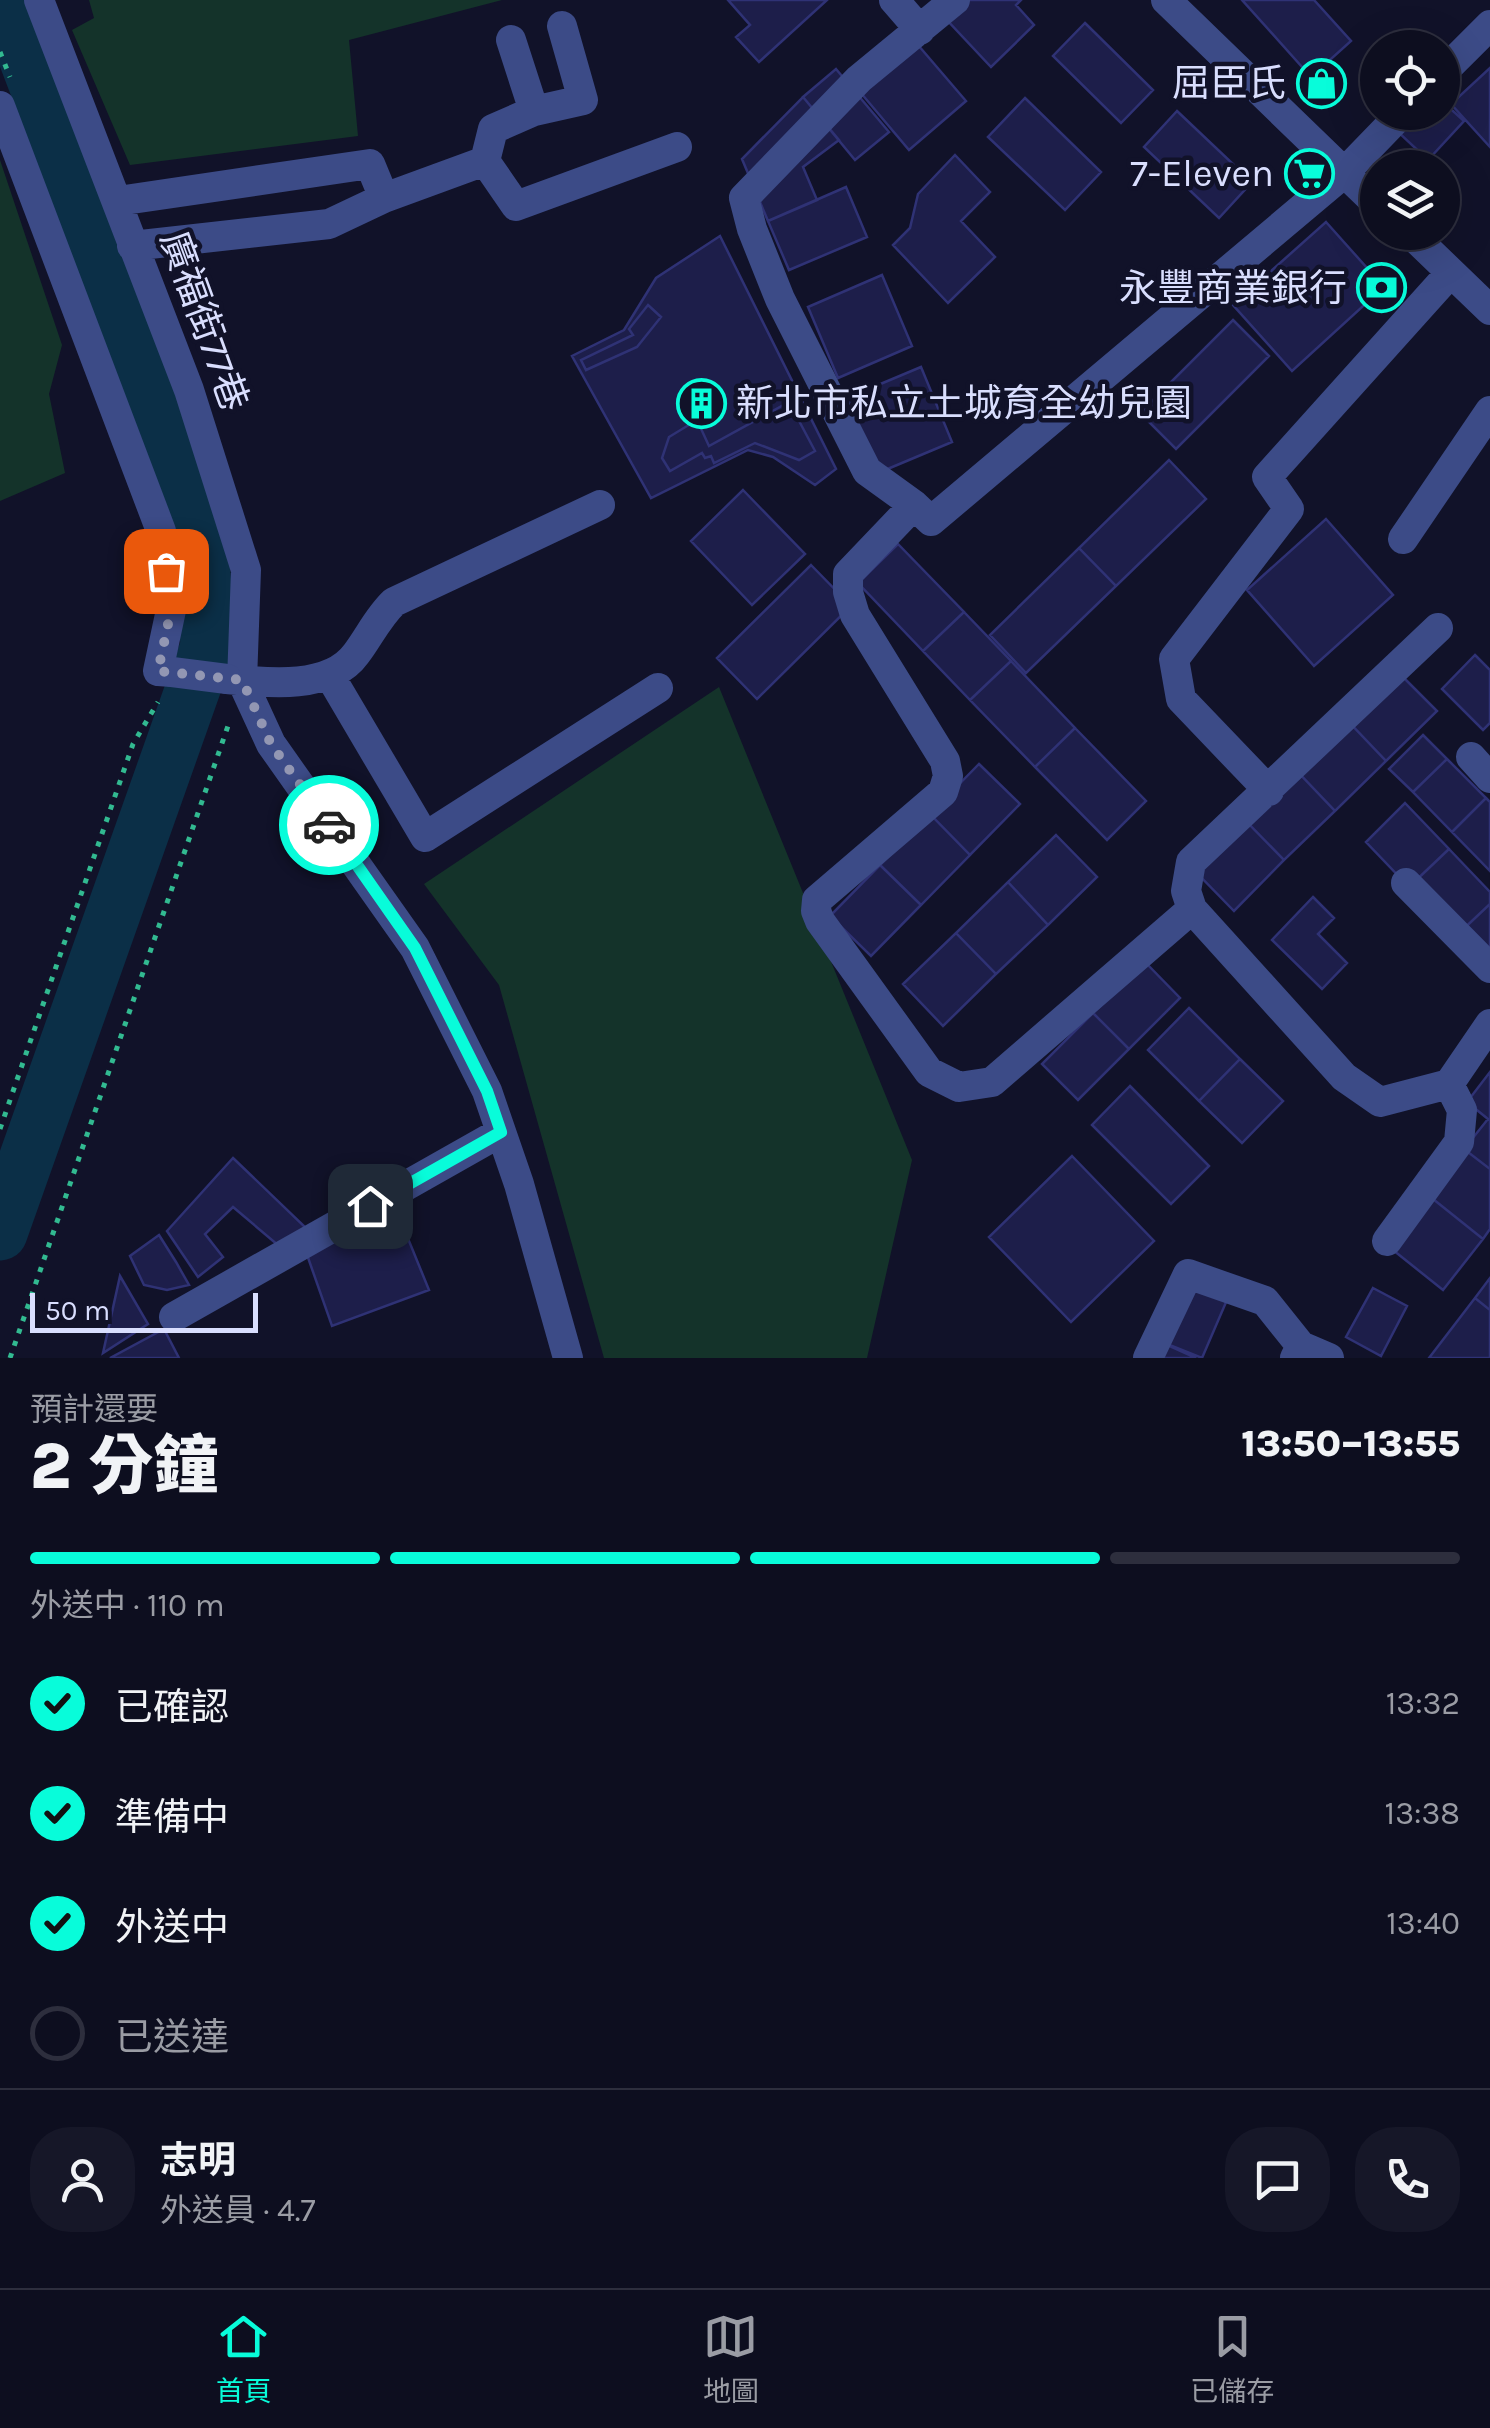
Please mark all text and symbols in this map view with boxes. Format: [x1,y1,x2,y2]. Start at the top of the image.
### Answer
map controls [1360,30,1460,250]
button: locate [1360,30,1460,130]
shop icon: 屈臣氏 [1295,57,1347,109]
place label: 屈臣氏 [1172,61,1286,106]
supermarket icon: 7-Eleven [1283,147,1335,199]
button: layers [1360,150,1460,250]
place label: 7-Eleven [1130,151,1274,196]
street label: 廣福街77巷 [151,225,257,417]
bank icon: 永豐商業銀行 [1356,262,1408,314]
place label: 永豐商業銀行 [1119,266,1347,311]
building icon: 新北市私立土城育全幼兒園 [675,377,727,429]
place label: 新北市私立土城育全幼兒園 [736,381,1192,426]
pin [124,529,209,614]
icon: bag [139,544,194,599]
courier [279,775,379,875]
icon: car [302,798,357,853]
pin [328,1164,413,1249]
icon: home [343,1179,398,1234]
scale bar [30,1288,258,1332]
text: 50 m [45,1294,110,1327]
text: 預計還要 [30,1391,158,1428]
text: 13:50–13:55 [1241,1421,1460,1466]
text: 2 分鐘 [30,1428,219,1504]
text: 外送中 · 110 m [30,1587,225,1624]
icon: check [30,1676,85,1731]
text: 已確認 [115,1685,229,1730]
text: 13:32 [1386,1685,1460,1722]
icon: check [30,1786,85,1841]
text: 準備中 [115,1795,229,1840]
text: 13:38 [1385,1795,1460,1832]
icon: check [30,1896,85,1951]
text: 外送中 [115,1905,229,1950]
text: 13:40 [1386,1905,1460,1942]
text: 已送達 [115,2015,229,2060]
button: person [30,2127,135,2232]
button: chat [1225,2127,1330,2232]
button: phone [1355,2127,1460,2232]
text: 志明 [160,2138,236,2183]
text: 外送員 · 4.7 [160,2192,316,2229]
tab: 首頁 [216,2309,272,2409]
tab: 地圖 [703,2309,759,2409]
tab: 已儲存 [1190,2309,1274,2409]

